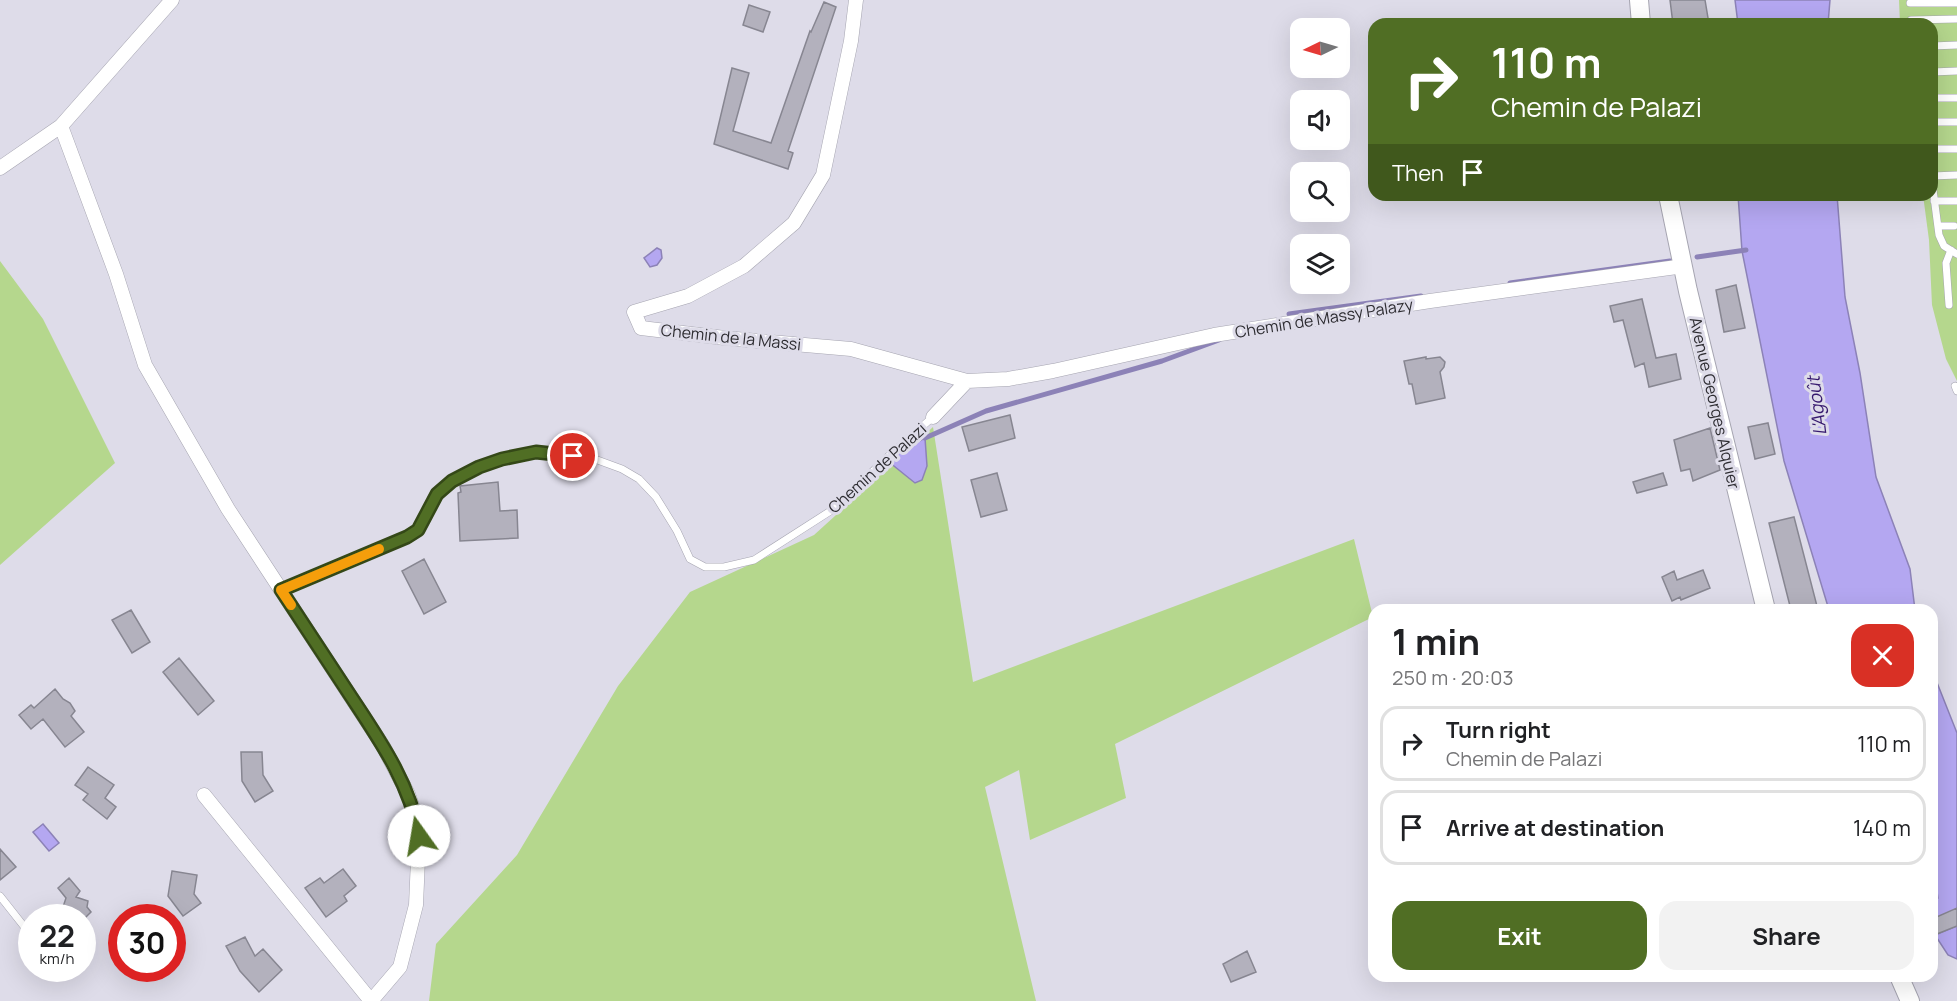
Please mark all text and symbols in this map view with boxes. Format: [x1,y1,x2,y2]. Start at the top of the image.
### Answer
north arrow [1290,18,1350,78]
map controls [1290,18,1350,294]
text: 110 m [1491,33,1602,91]
icon: right [1392,42,1470,120]
text: Chemin de Palazi [1491,88,1702,125]
button: sound [1290,90,1350,150]
icon: arrive [1456,156,1489,189]
text: Then [1392,158,1444,188]
button: search [1290,162,1350,222]
button: layers [1290,234,1350,294]
street label: Chemin de Massy Palazy [1233,293,1415,343]
street label: Avenue Georges Alquier [1685,315,1746,491]
street label: Chemin de la Massi [660,319,802,355]
water label: L'Agoût [1800,373,1832,437]
street label: Chemin de Palazi [823,418,931,518]
pin [547,430,598,481]
icon: arrive [556,439,589,472]
text: 1 min [1392,617,1480,666]
button: close [1851,624,1914,687]
text: 250 m · 20:03 [1392,664,1513,691]
text: Turn right [1446,715,1551,745]
icon: right [1395,727,1428,760]
text: 110 m [1857,729,1911,759]
text: Chemin de Palazi [1446,745,1602,772]
position arrow [387,804,451,868]
icon: arrive [1395,811,1428,844]
text: Arrive at destination [1446,813,1664,843]
text: 140 m [1853,813,1911,843]
button: Exit [1392,901,1647,970]
button: Share [1659,901,1914,970]
speed limit sign: 30 [108,904,186,982]
text: 22 [39,915,75,956]
text: km/h [40,948,74,969]

